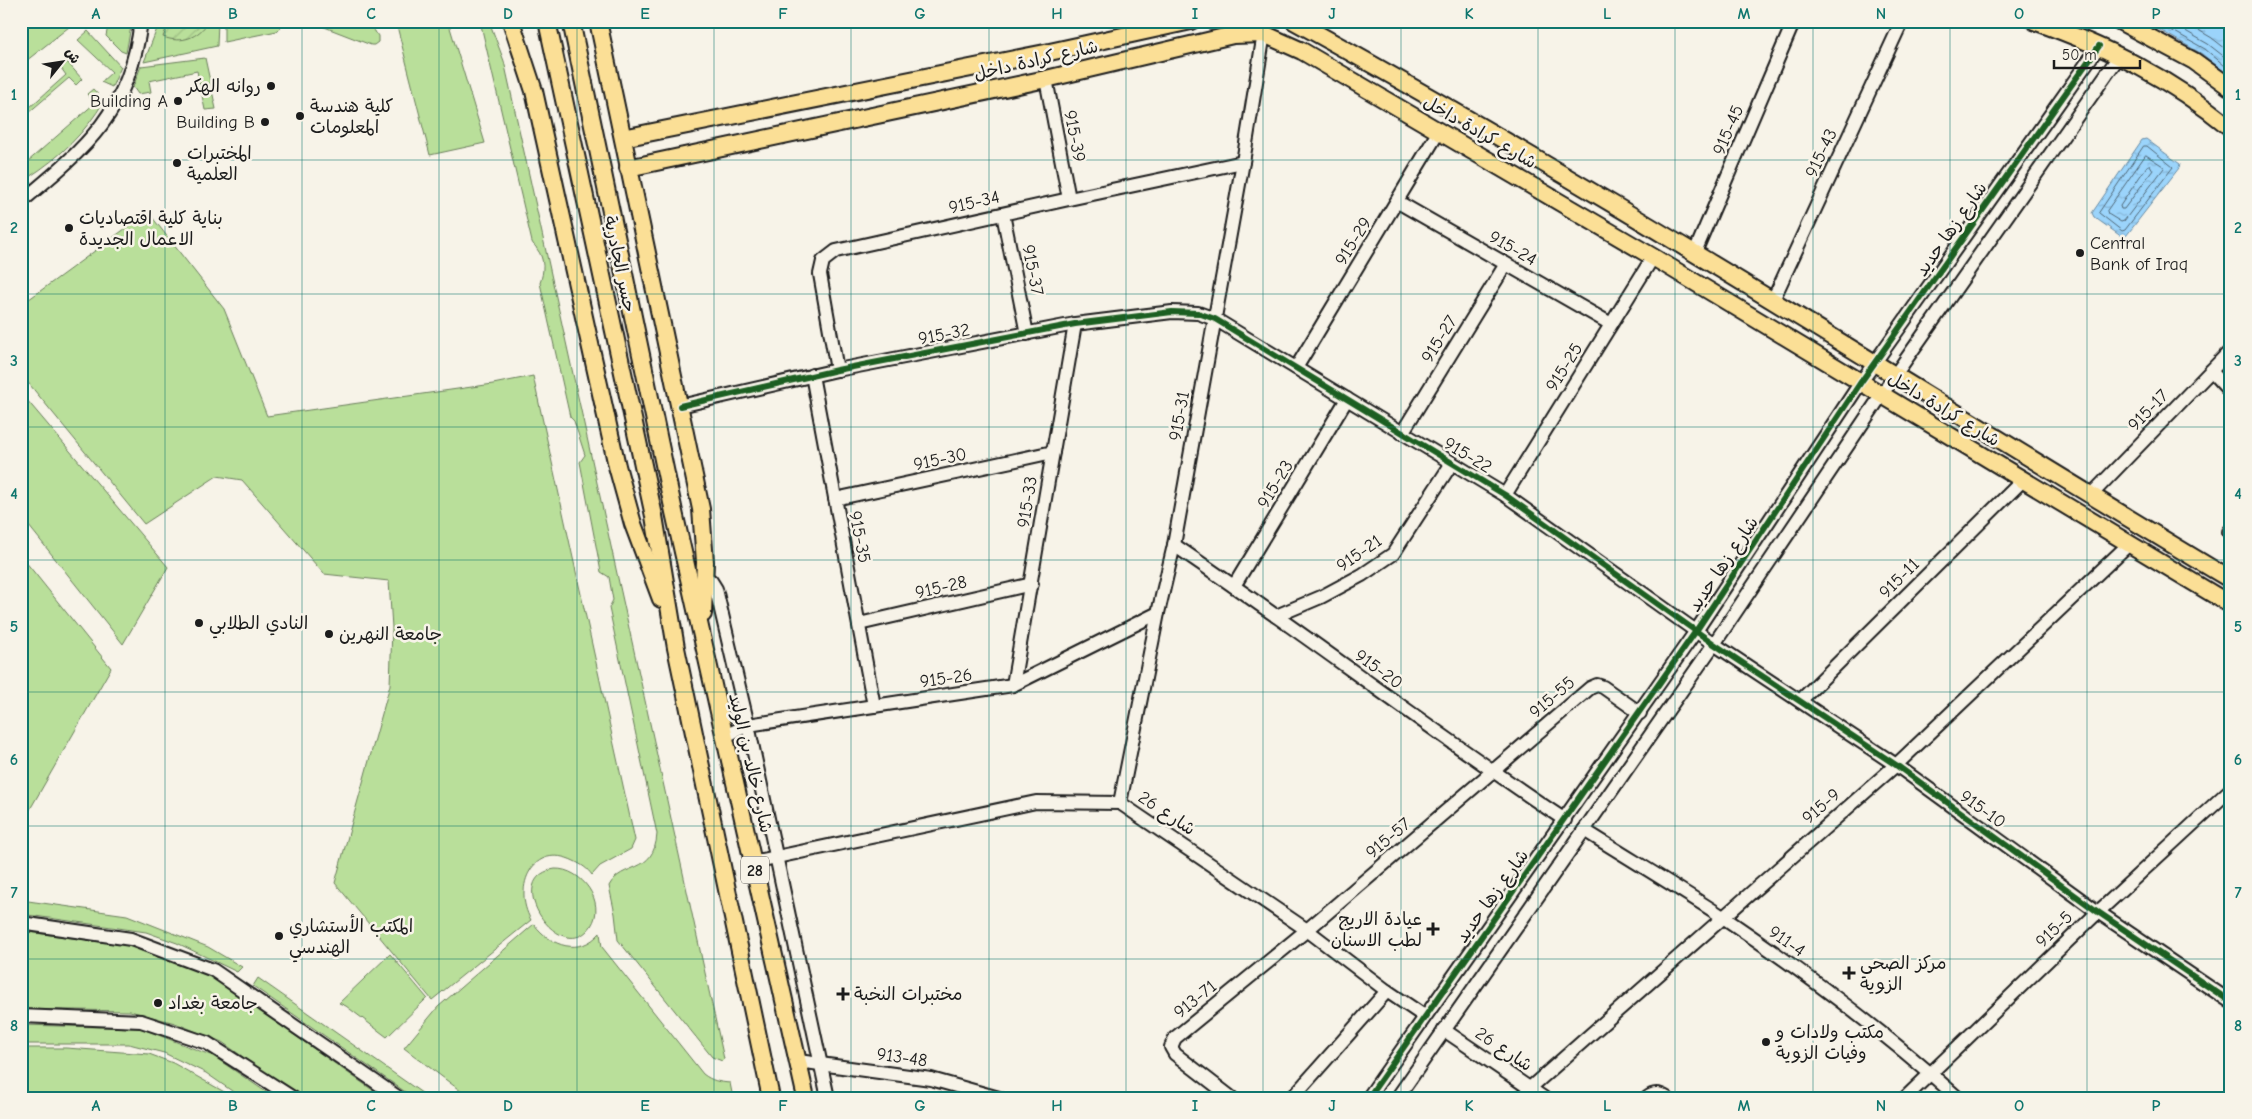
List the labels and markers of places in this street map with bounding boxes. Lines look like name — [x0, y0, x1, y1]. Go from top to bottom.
place label: روانه الهكر — [185, 76, 261, 97]
marker: روانه الهكر — [265, 80, 277, 92]
place label: Building A — [90, 91, 168, 112]
marker: Building A — [172, 95, 184, 107]
place label: كلية هندسة المعلومات — [310, 96, 394, 138]
marker: كلية هندسة المعلومات — [294, 110, 306, 122]
place label: Building B — [176, 112, 255, 133]
marker: Building B — [259, 116, 271, 128]
place label: المختبرات العلمية — [187, 143, 252, 185]
marker: المختبرات العلمية — [171, 157, 183, 169]
place label: بناية كلية اقتصاديات الاعمال الجديدة — [79, 208, 223, 250]
marker: بناية كلية اقتصاديات الاعمال الجديدة — [63, 222, 75, 234]
place label: Central Bank of Iraq — [2090, 233, 2188, 275]
marker: Central Bank of Iraq — [2074, 247, 2086, 259]
place label: النادي الطلابي — [209, 613, 308, 639]
marker: النادي الطلابي — [193, 617, 205, 629]
place label: جامعة النهرين — [339, 624, 442, 645]
marker: جامعة النهرين — [323, 628, 335, 640]
place label: عيادة الاريج لطب الاسنان — [1331, 909, 1422, 951]
place label: المكتب الأستشاري الهندسي — [289, 914, 413, 963]
marker: عيادة الاريج لطب الاسنان — [1426, 922, 1440, 936]
marker: المكتب الأستشاري الهندسي — [273, 930, 285, 942]
place label: مركز الصحي الزوية — [1860, 953, 1946, 995]
marker: مركز الصحي الزوية — [1842, 966, 1856, 980]
place label: مختبرات النخبة — [854, 984, 963, 1005]
marker: مختبرات النخبة — [836, 987, 850, 1001]
place label: جامعة بغداد — [168, 993, 258, 1014]
marker: جامعة بغداد — [152, 997, 164, 1009]
place label: مكتب ولادات و وفيات الزوية — [1774, 1022, 1884, 1064]
marker: مكتب ولادات و وفيات الزوية — [1760, 1036, 1772, 1048]

